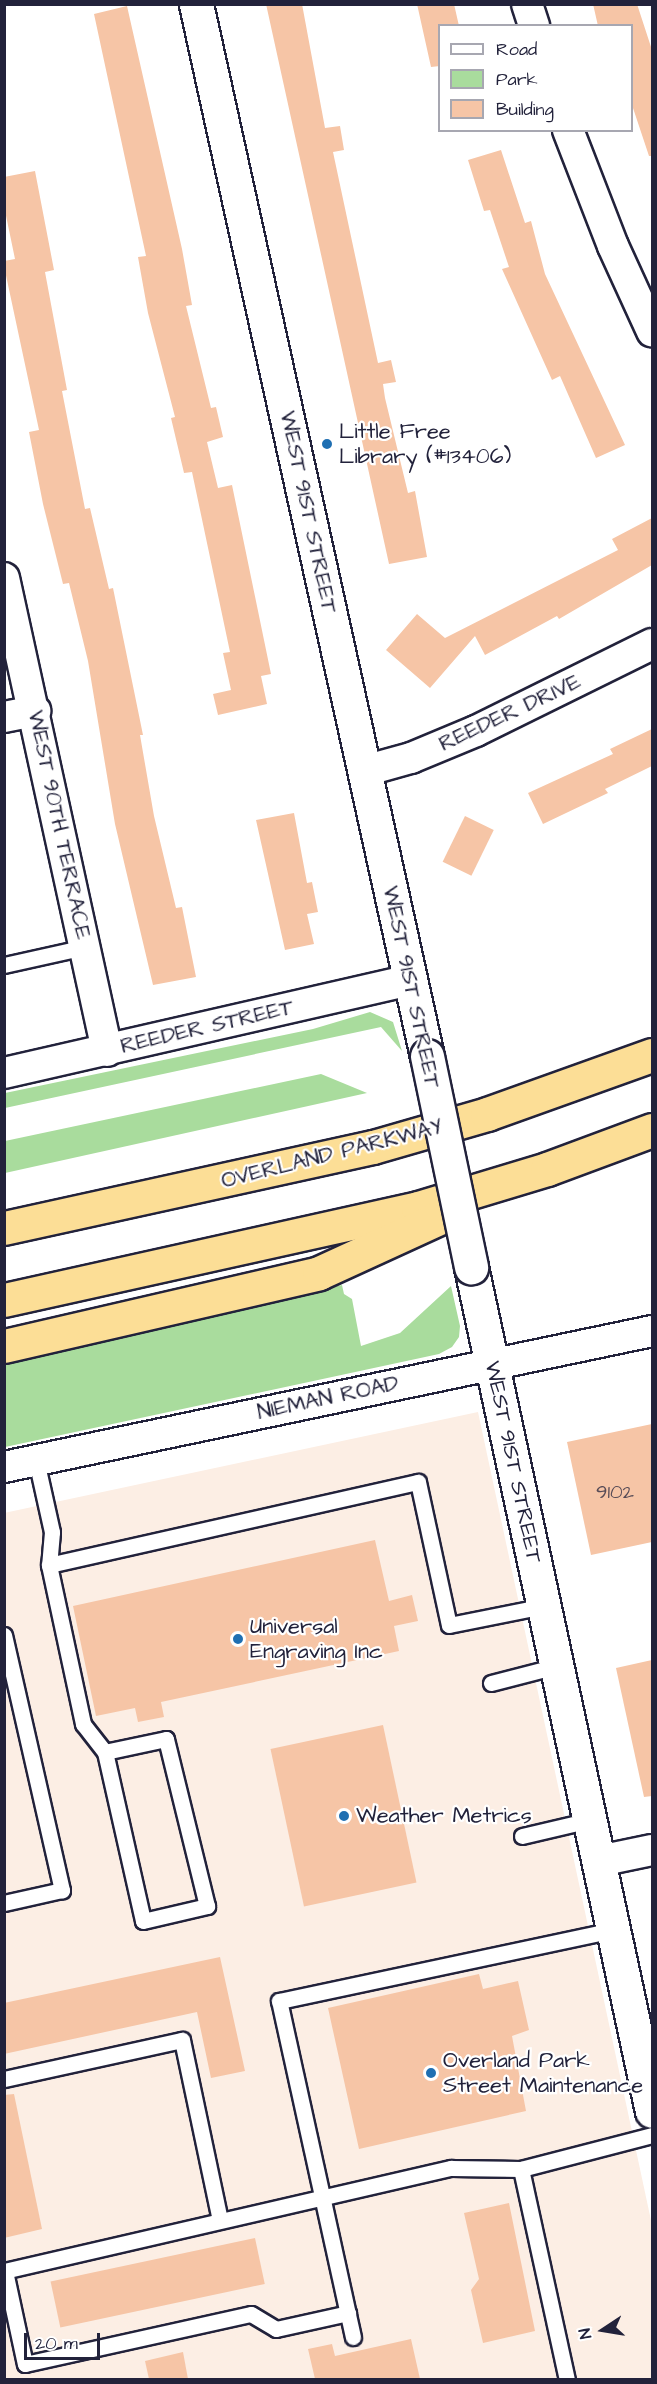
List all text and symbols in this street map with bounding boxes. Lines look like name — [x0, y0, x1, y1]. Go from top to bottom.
legend — [438, 24, 633, 132]
text: Road — [496, 37, 537, 62]
text: Park — [496, 67, 538, 92]
text: Building — [496, 97, 554, 122]
street label: WEST 91ST STREET — [274, 409, 342, 615]
place label: Little Free Library (#13406) — [339, 418, 511, 470]
marker: Little Free Library (#13406) — [320, 437, 334, 451]
street label: REEDER DRIVE — [435, 669, 585, 757]
street label: WEST 90TH TERRACE — [22, 708, 96, 942]
street label: WEST 91ST STREET — [377, 884, 445, 1090]
street label: REEDER STREET — [118, 994, 296, 1060]
street label: OVERLAND PARKWAY — [219, 1114, 445, 1194]
street label: WEST 91ST STREET — [479, 1359, 547, 1565]
street label: NIEMAN ROAD — [255, 1370, 401, 1426]
house number: 9102 — [596, 1480, 634, 1504]
place label: Universal Engraving Inc — [250, 1613, 383, 1664]
marker: Universal Engraving Inc — [231, 1632, 245, 1646]
place label: Weather Metrics — [356, 1803, 532, 1829]
marker: Weather Metrics — [337, 1809, 351, 1823]
place label: Overland Park Street Maintenance — [443, 2047, 643, 2098]
marker: Overland Park Street Maintenance — [424, 2066, 438, 2080]
north arrow — [573, 2300, 633, 2360]
scale bar — [27, 2321, 104, 2359]
text: N — [574, 2327, 597, 2341]
text: 20 m — [35, 2331, 78, 2356]

